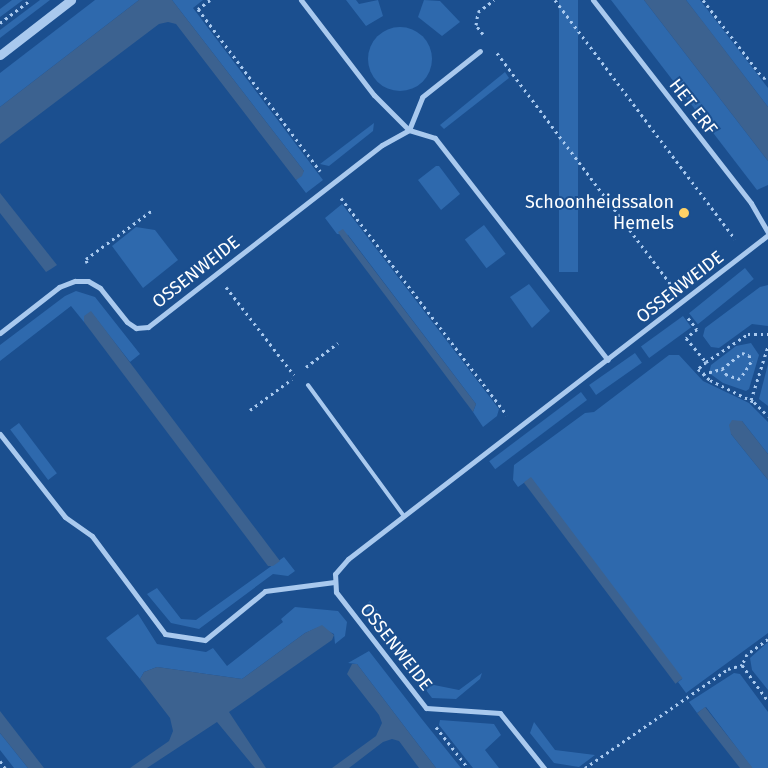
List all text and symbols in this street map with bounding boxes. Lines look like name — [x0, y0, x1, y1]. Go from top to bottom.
street label: HET ERF — [664, 75, 722, 139]
place label: Schoonheidssalon Hemels — [525, 192, 674, 234]
marker: Schoonheidssalon Hemels — [678, 207, 690, 219]
street label: OSSENWEIDE — [148, 231, 244, 313]
street label: OSSENWEIDE — [632, 246, 728, 328]
street label: OSSENWEIDE — [355, 599, 437, 695]

